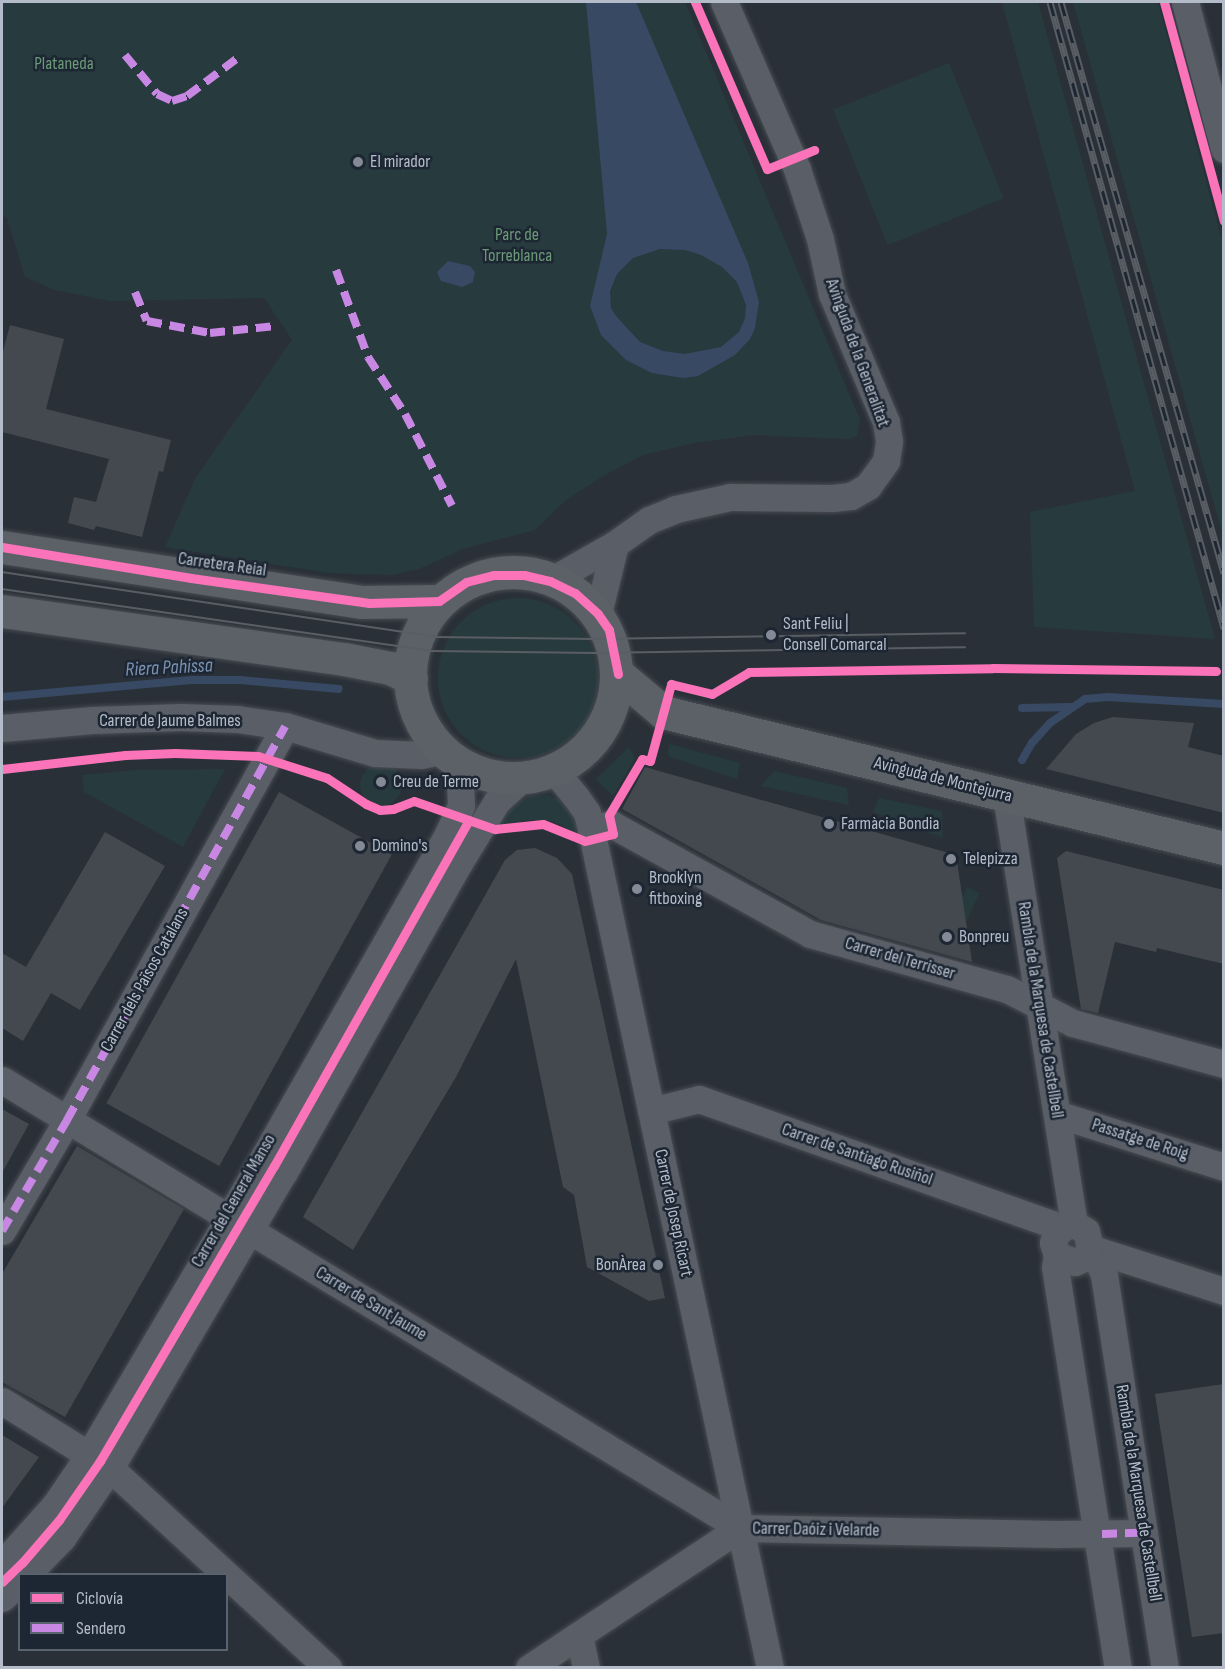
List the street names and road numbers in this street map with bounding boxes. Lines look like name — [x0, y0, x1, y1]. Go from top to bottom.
street label: Avinguda de la Generalitat — [820, 276, 894, 430]
street label: Carretera Reial — [177, 548, 267, 582]
street label: Carrer de Jaume Balmes — [99, 710, 241, 732]
street label: Avinguda de Montejurra — [872, 752, 1014, 808]
street label: Rambla de la Marquesa de Castellbell — [1012, 900, 1068, 1120]
street label: Carrer dels Països Catalans — [97, 904, 193, 1056]
street label: Carrer del Terrisser — [842, 933, 958, 985]
street label: Passatge de Roig — [1089, 1114, 1191, 1166]
street label: Carrer de Santiago Rusiñol — [779, 1119, 935, 1191]
street label: Carrer del General Manso — [187, 1131, 281, 1271]
street label: Carrer de Josep Ricart — [649, 1147, 697, 1279]
street label: Carrer de Sant Jaume — [311, 1262, 431, 1346]
street label: Rambla de la Marquesa de Castellbell — [1110, 1383, 1166, 1603]
street label: Carrer Daóiz i Velarde — [752, 1518, 880, 1542]

